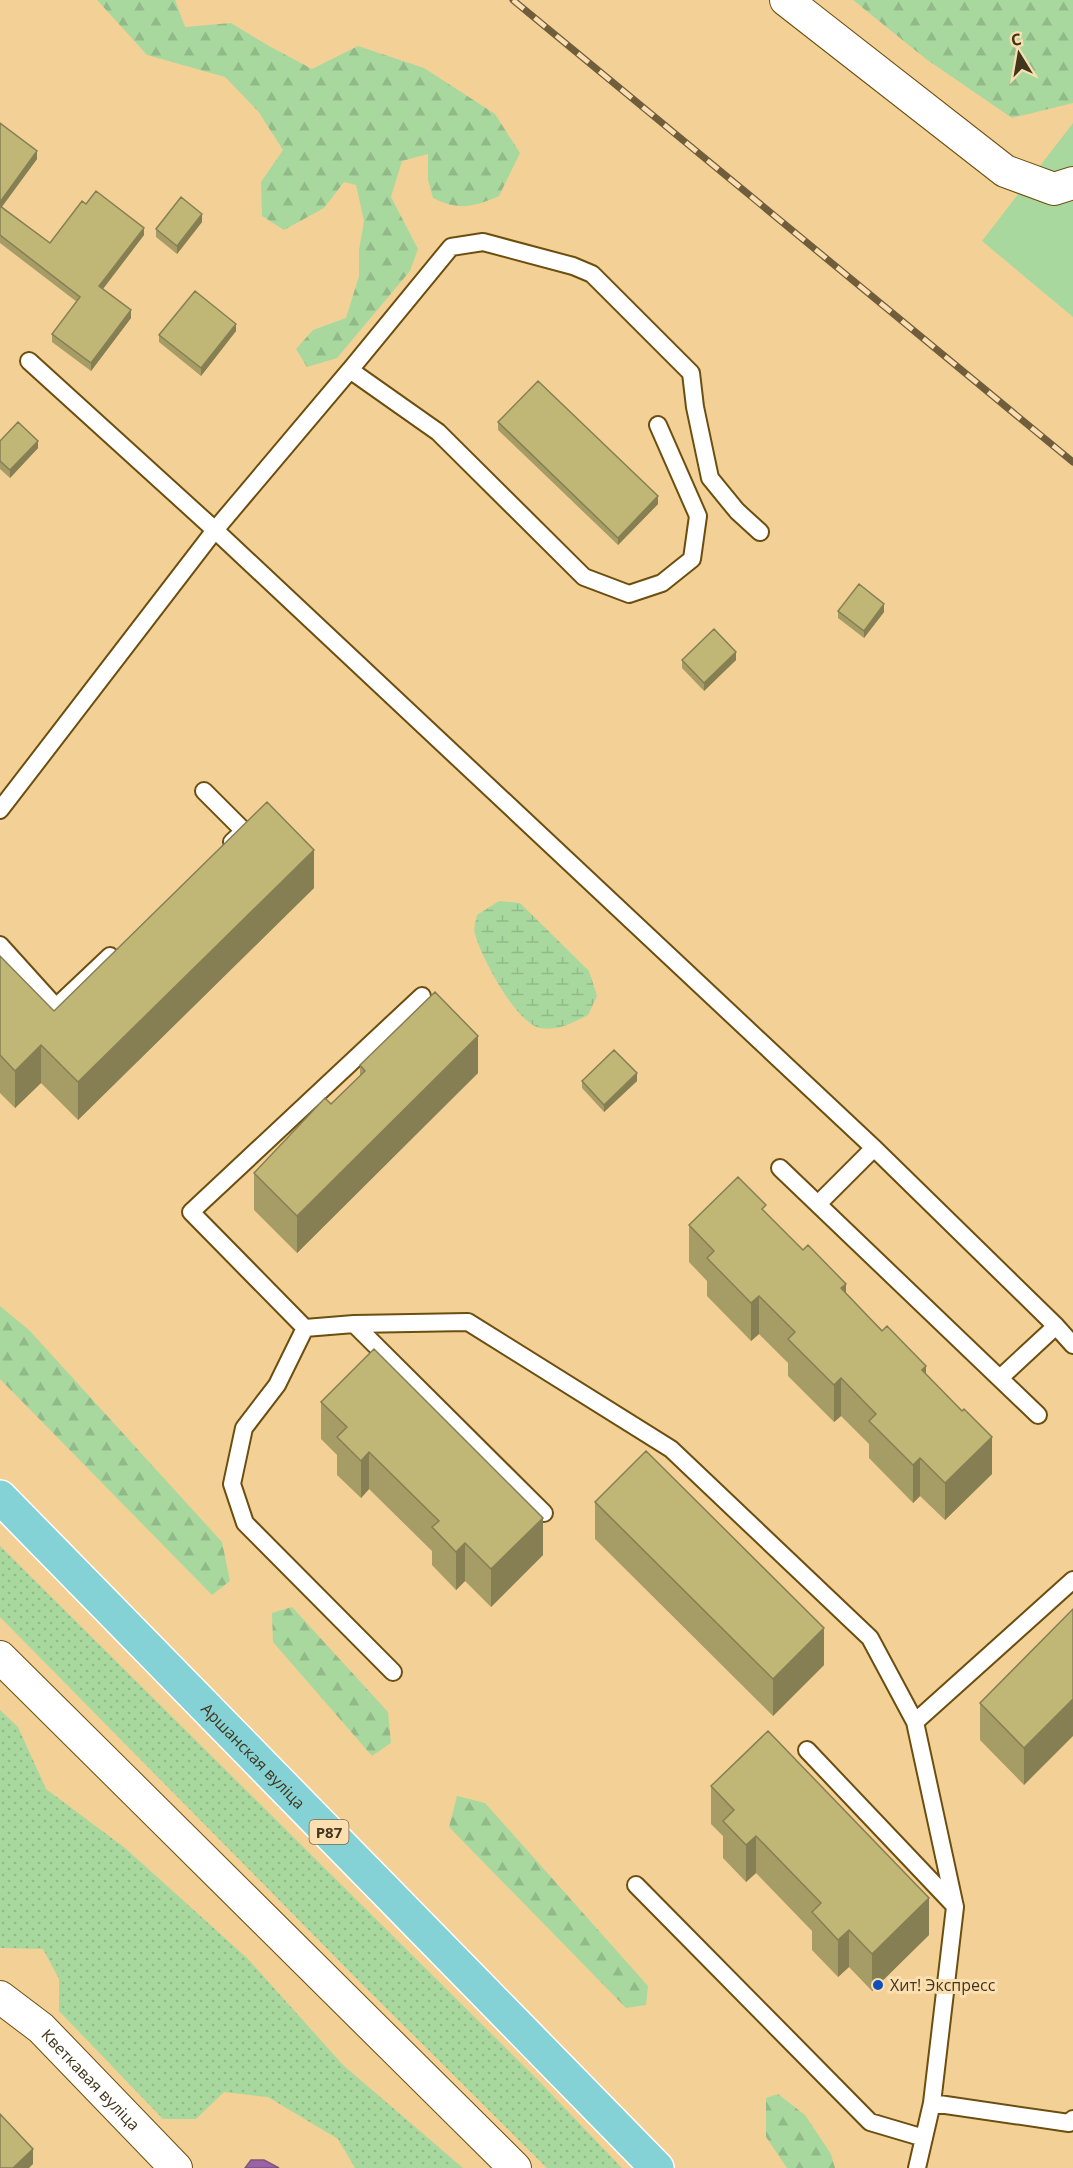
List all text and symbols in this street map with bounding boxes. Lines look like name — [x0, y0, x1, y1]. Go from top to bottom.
north arrow — [989, 24, 1049, 84]
text: С — [1009, 28, 1023, 51]
street label: Аршанская вуліца — [196, 1698, 310, 1813]
road number: Р87 — [310, 1820, 348, 1844]
place label: Хит! Экспресс — [890, 1974, 996, 1996]
marker: Хит! Экспресс — [871, 1978, 885, 1992]
street label: Кветкавая вуліца — [37, 2024, 145, 2135]

